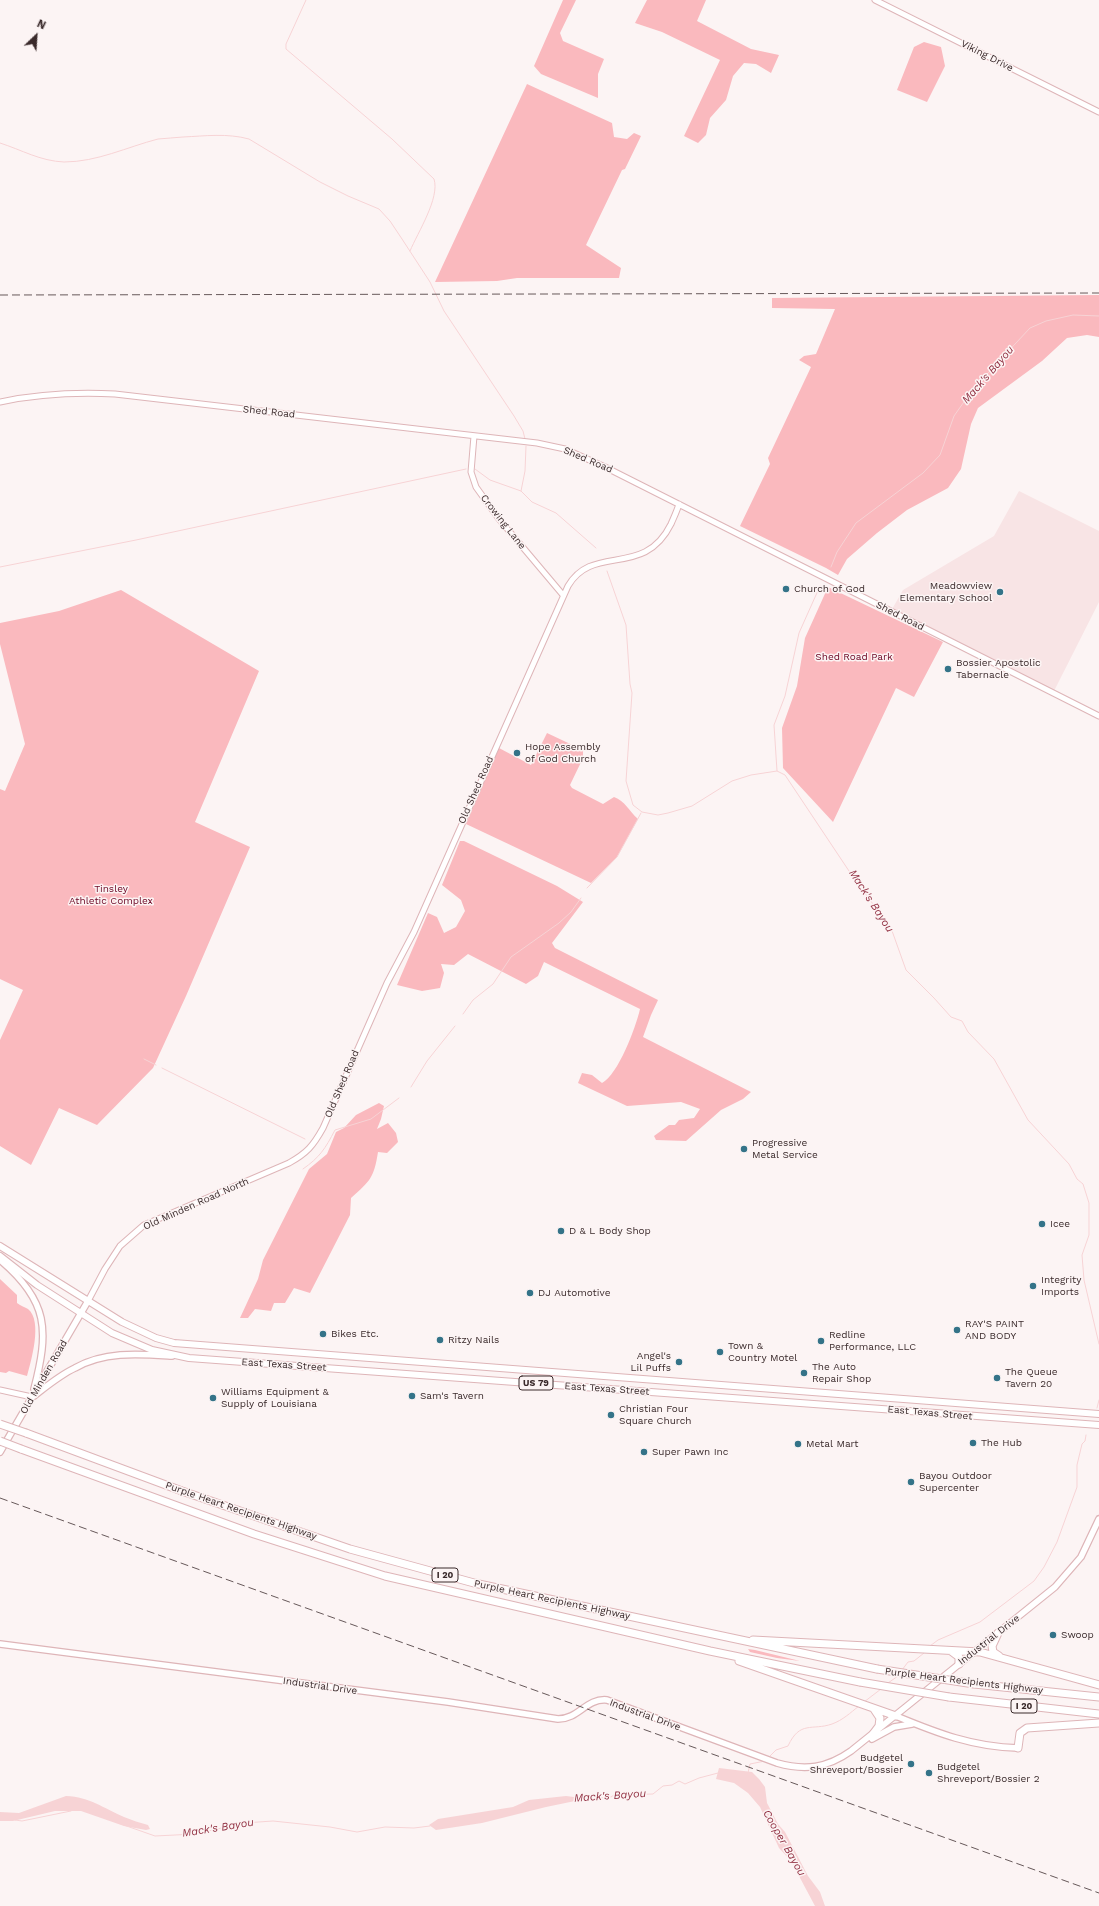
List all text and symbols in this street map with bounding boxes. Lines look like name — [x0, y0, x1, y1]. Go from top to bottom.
north arrow — [16, 16, 56, 56]
text: N — [35, 17, 48, 32]
street label: Viking Drive — [959, 38, 1015, 74]
water label: Mack's Bayou — [959, 343, 1017, 407]
street label: Shed Road — [242, 403, 296, 421]
street label: Shed Road — [562, 444, 614, 476]
street label: Crowing Lane — [478, 492, 528, 552]
place label: Meadowview Elementary School — [900, 580, 992, 604]
place label: Church of God — [794, 583, 865, 595]
marker: Church of God — [781, 584, 791, 594]
marker: Meadowview Elementary School — [995, 587, 1005, 597]
street label: Shed Road — [874, 599, 926, 633]
park label: Shed Road Park — [815, 651, 893, 663]
place label: Bossier Apostolic Tabernacle — [956, 657, 1041, 680]
marker: Bossier Apostolic Tabernacle — [943, 664, 953, 674]
place label: Hope Assembly of God Church — [525, 741, 600, 764]
marker: Hope Assembly of God Church — [512, 748, 522, 758]
street label: Old Shed Road — [456, 754, 496, 826]
water label: Mack's Bayou — [846, 867, 896, 935]
park label: Tinsley Athletic Complex — [69, 883, 153, 906]
street label: Old Shed Road — [322, 1048, 362, 1120]
place label: Progressive Metal Service — [752, 1137, 818, 1160]
marker: Progressive Metal Service — [739, 1144, 749, 1154]
street label: Old Minden Road North — [141, 1175, 251, 1233]
place label: Icee — [1050, 1218, 1070, 1230]
marker: Icee — [1037, 1219, 1047, 1229]
place label: D & L Body Shop — [569, 1225, 651, 1237]
marker: D & L Body Shop — [556, 1226, 566, 1236]
place label: Integrity Imports — [1041, 1274, 1081, 1298]
marker: Integrity Imports — [1028, 1281, 1038, 1291]
place label: DJ Automotive — [538, 1287, 610, 1299]
marker: DJ Automotive — [525, 1288, 535, 1298]
place label: RAY'S PAINT AND BODY — [965, 1318, 1024, 1342]
marker: RAY'S PAINT AND BODY — [952, 1325, 962, 1335]
place label: Bikes Etc. — [331, 1328, 379, 1340]
marker: Bikes Etc. — [318, 1329, 328, 1339]
place label: Redline Performance, LLC — [829, 1329, 916, 1352]
place label: Ritzy Nails — [448, 1334, 499, 1346]
marker: Ritzy Nails — [435, 1335, 445, 1345]
marker: Redline Performance, LLC — [816, 1336, 826, 1346]
street label: Old Minden Road — [18, 1338, 70, 1416]
place label: Town & Country Motel — [728, 1340, 797, 1364]
marker: Town & Country Motel — [715, 1347, 725, 1357]
place label: Angel's Lil Puffs — [630, 1350, 671, 1374]
street label: East Texas Street — [241, 1356, 327, 1374]
marker: Angel's Lil Puffs — [674, 1357, 684, 1367]
place label: The Auto Repair Shop — [812, 1361, 871, 1384]
place label: The Queue Tavern 20 — [1005, 1366, 1058, 1390]
marker: The Auto Repair Shop — [799, 1368, 809, 1378]
marker: The Queue Tavern 20 — [992, 1373, 1002, 1383]
road number: US 79 — [519, 1376, 553, 1390]
street label: East Texas Street — [564, 1380, 650, 1398]
place label: Williams Equipment & Supply of Louisiana — [221, 1386, 329, 1410]
place label: Sam's Tavern — [420, 1390, 484, 1402]
marker: Sam's Tavern — [407, 1391, 417, 1401]
marker: Williams Equipment & Supply of Louisiana — [208, 1393, 218, 1403]
place label: Christian Four Square Church — [619, 1403, 692, 1426]
street label: East Texas Street — [887, 1403, 973, 1423]
marker: Christian Four Square Church — [606, 1410, 616, 1420]
place label: The Hub — [981, 1437, 1022, 1449]
place label: Metal Mart — [806, 1438, 859, 1450]
marker: The Hub — [968, 1438, 978, 1448]
marker: Metal Mart — [793, 1439, 803, 1449]
place label: Super Pawn Inc — [652, 1446, 728, 1458]
marker: Super Pawn Inc — [639, 1447, 649, 1457]
place label: Bayou Outdoor Supercenter — [919, 1470, 992, 1494]
marker: Bayou Outdoor Supercenter — [906, 1477, 916, 1487]
street label: Purple Heart Recipients Highway — [164, 1479, 318, 1543]
road number: I 20 — [432, 1568, 458, 1582]
street label: Purple Heart Recipients Highway — [473, 1578, 631, 1622]
street label: Industrial Drive — [956, 1612, 1022, 1668]
place label: Swoop — [1061, 1629, 1094, 1641]
marker: Swoop — [1048, 1630, 1058, 1640]
street label: Purple Heart Recipients Highway — [884, 1665, 1044, 1697]
street label: Industrial Drive — [282, 1675, 358, 1697]
street label: Industrial Drive — [608, 1697, 682, 1733]
road number: I 20 — [1011, 1699, 1037, 1713]
place label: Budgetel Shreveport/Bossier — [810, 1752, 903, 1776]
marker: Budgetel Shreveport/Bossier — [906, 1759, 916, 1769]
place label: Budgetel Shreveport/Bossier 2 — [937, 1761, 1040, 1784]
marker: Budgetel Shreveport/Bossier 2 — [924, 1768, 934, 1778]
water label: Mack's Bayou — [574, 1787, 646, 1805]
water label: Cooper Bayou — [760, 1808, 808, 1878]
water label: Mack's Bayou — [181, 1816, 255, 1840]

